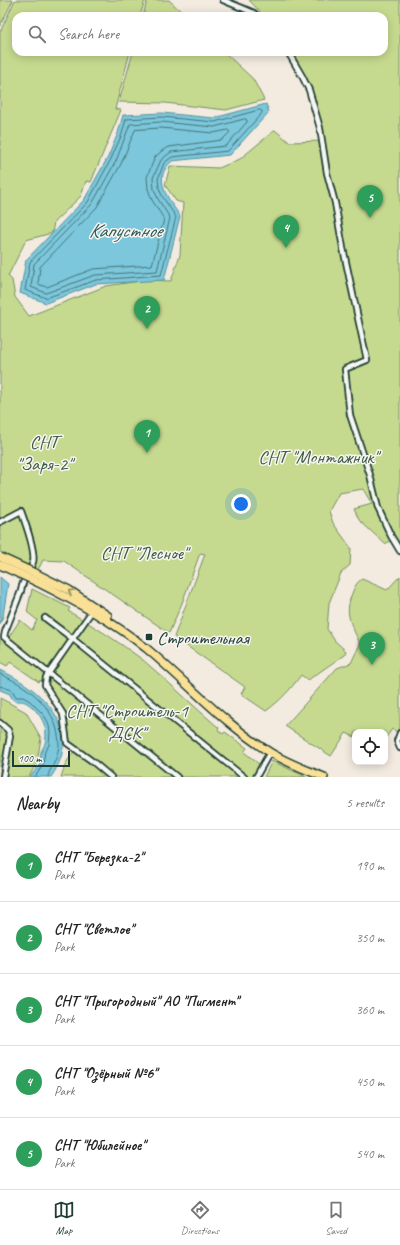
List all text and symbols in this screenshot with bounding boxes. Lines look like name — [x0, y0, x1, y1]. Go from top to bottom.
search box — [12, 12, 388, 56]
icon: search — [26, 23, 48, 45]
text: Search here — [58, 25, 119, 44]
pin: 5 — [357, 185, 383, 218]
pin: 4 — [273, 215, 299, 248]
water label: Капустное — [89, 218, 165, 243]
pin: 2 — [134, 296, 160, 329]
pin: 1 — [134, 420, 160, 453]
park label: СНТ "Заря-2" — [16, 430, 75, 476]
park label: СНТ "Монтажник" — [258, 445, 381, 469]
your location — [231, 494, 251, 514]
park label: СНТ "Лесное" — [101, 541, 191, 565]
one-way arrow — [68, 589, 75, 596]
place label: Строительная — [157, 626, 251, 650]
marker: Строительная — [144, 632, 154, 642]
pin: 3 — [359, 632, 385, 665]
park label: СНТ "Строитель-1 ДСК" — [66, 699, 189, 745]
map controls — [352, 729, 388, 765]
button: locate — [352, 729, 388, 765]
scale bar — [12, 749, 70, 768]
text: 100 m — [18, 751, 42, 765]
text: Nearby — [16, 793, 59, 814]
text: 5 results — [346, 795, 384, 811]
text: СНТ "Березка-2" — [54, 848, 143, 867]
text: 1 — [26, 858, 32, 874]
text: 190 m — [356, 858, 384, 874]
text: Park — [54, 867, 75, 883]
text: СНТ "Светлое" — [54, 920, 133, 939]
text: 2 — [26, 930, 32, 946]
text: 350 m — [356, 930, 384, 946]
text: Park — [54, 939, 75, 955]
text: СНТ "Пригородный" АО "Пигмент" — [54, 992, 238, 1011]
text: 3 — [26, 1002, 32, 1018]
text: 360 m — [356, 1002, 384, 1018]
text: Park — [54, 1011, 75, 1027]
text: СНТ "Озёрный №6" — [54, 1064, 157, 1083]
text: 4 — [26, 1074, 32, 1090]
text: 450 m — [356, 1074, 384, 1090]
text: Park — [54, 1083, 75, 1099]
text: СНТ "Юбилейное" — [54, 1136, 145, 1155]
text: 5 — [26, 1146, 32, 1162]
text: 540 m — [356, 1146, 384, 1162]
text: Park — [54, 1155, 75, 1171]
tab: Map — [53, 1199, 75, 1237]
tab: Directions — [181, 1199, 219, 1237]
tab: Saved — [325, 1199, 347, 1237]

